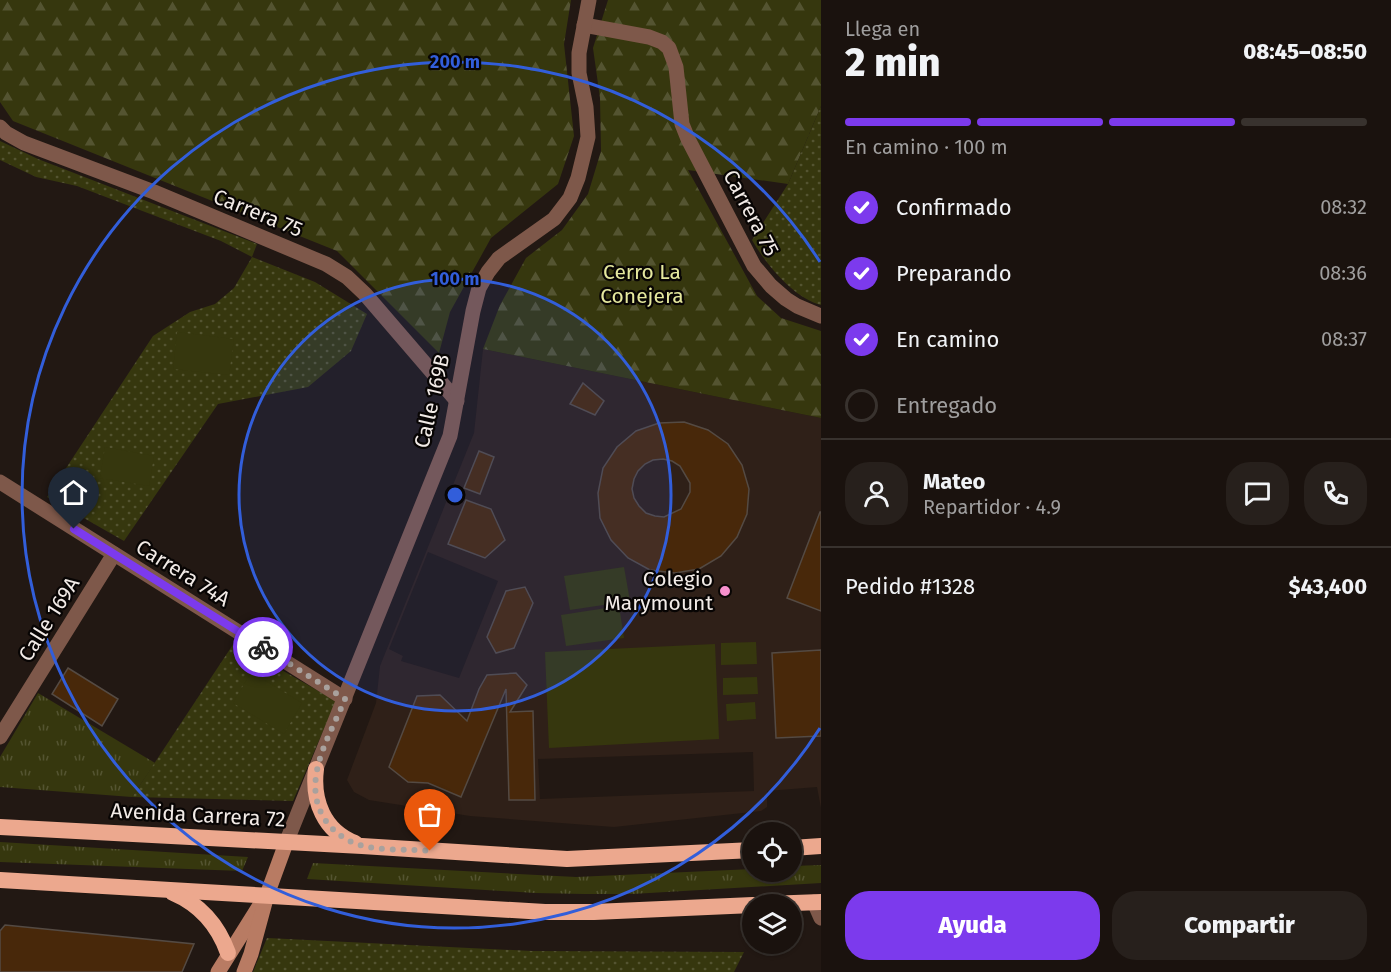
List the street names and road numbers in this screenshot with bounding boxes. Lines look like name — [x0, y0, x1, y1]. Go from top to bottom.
street label: Carrera 75 — [717, 165, 785, 261]
street label: Carrera 75 — [210, 183, 306, 243]
street label: Calle 169B — [409, 351, 455, 451]
street label: Carrera 74A — [131, 534, 235, 612]
street label: Calle 169A — [13, 572, 85, 666]
street label: Avenida Carrera 72 — [110, 797, 286, 833]

